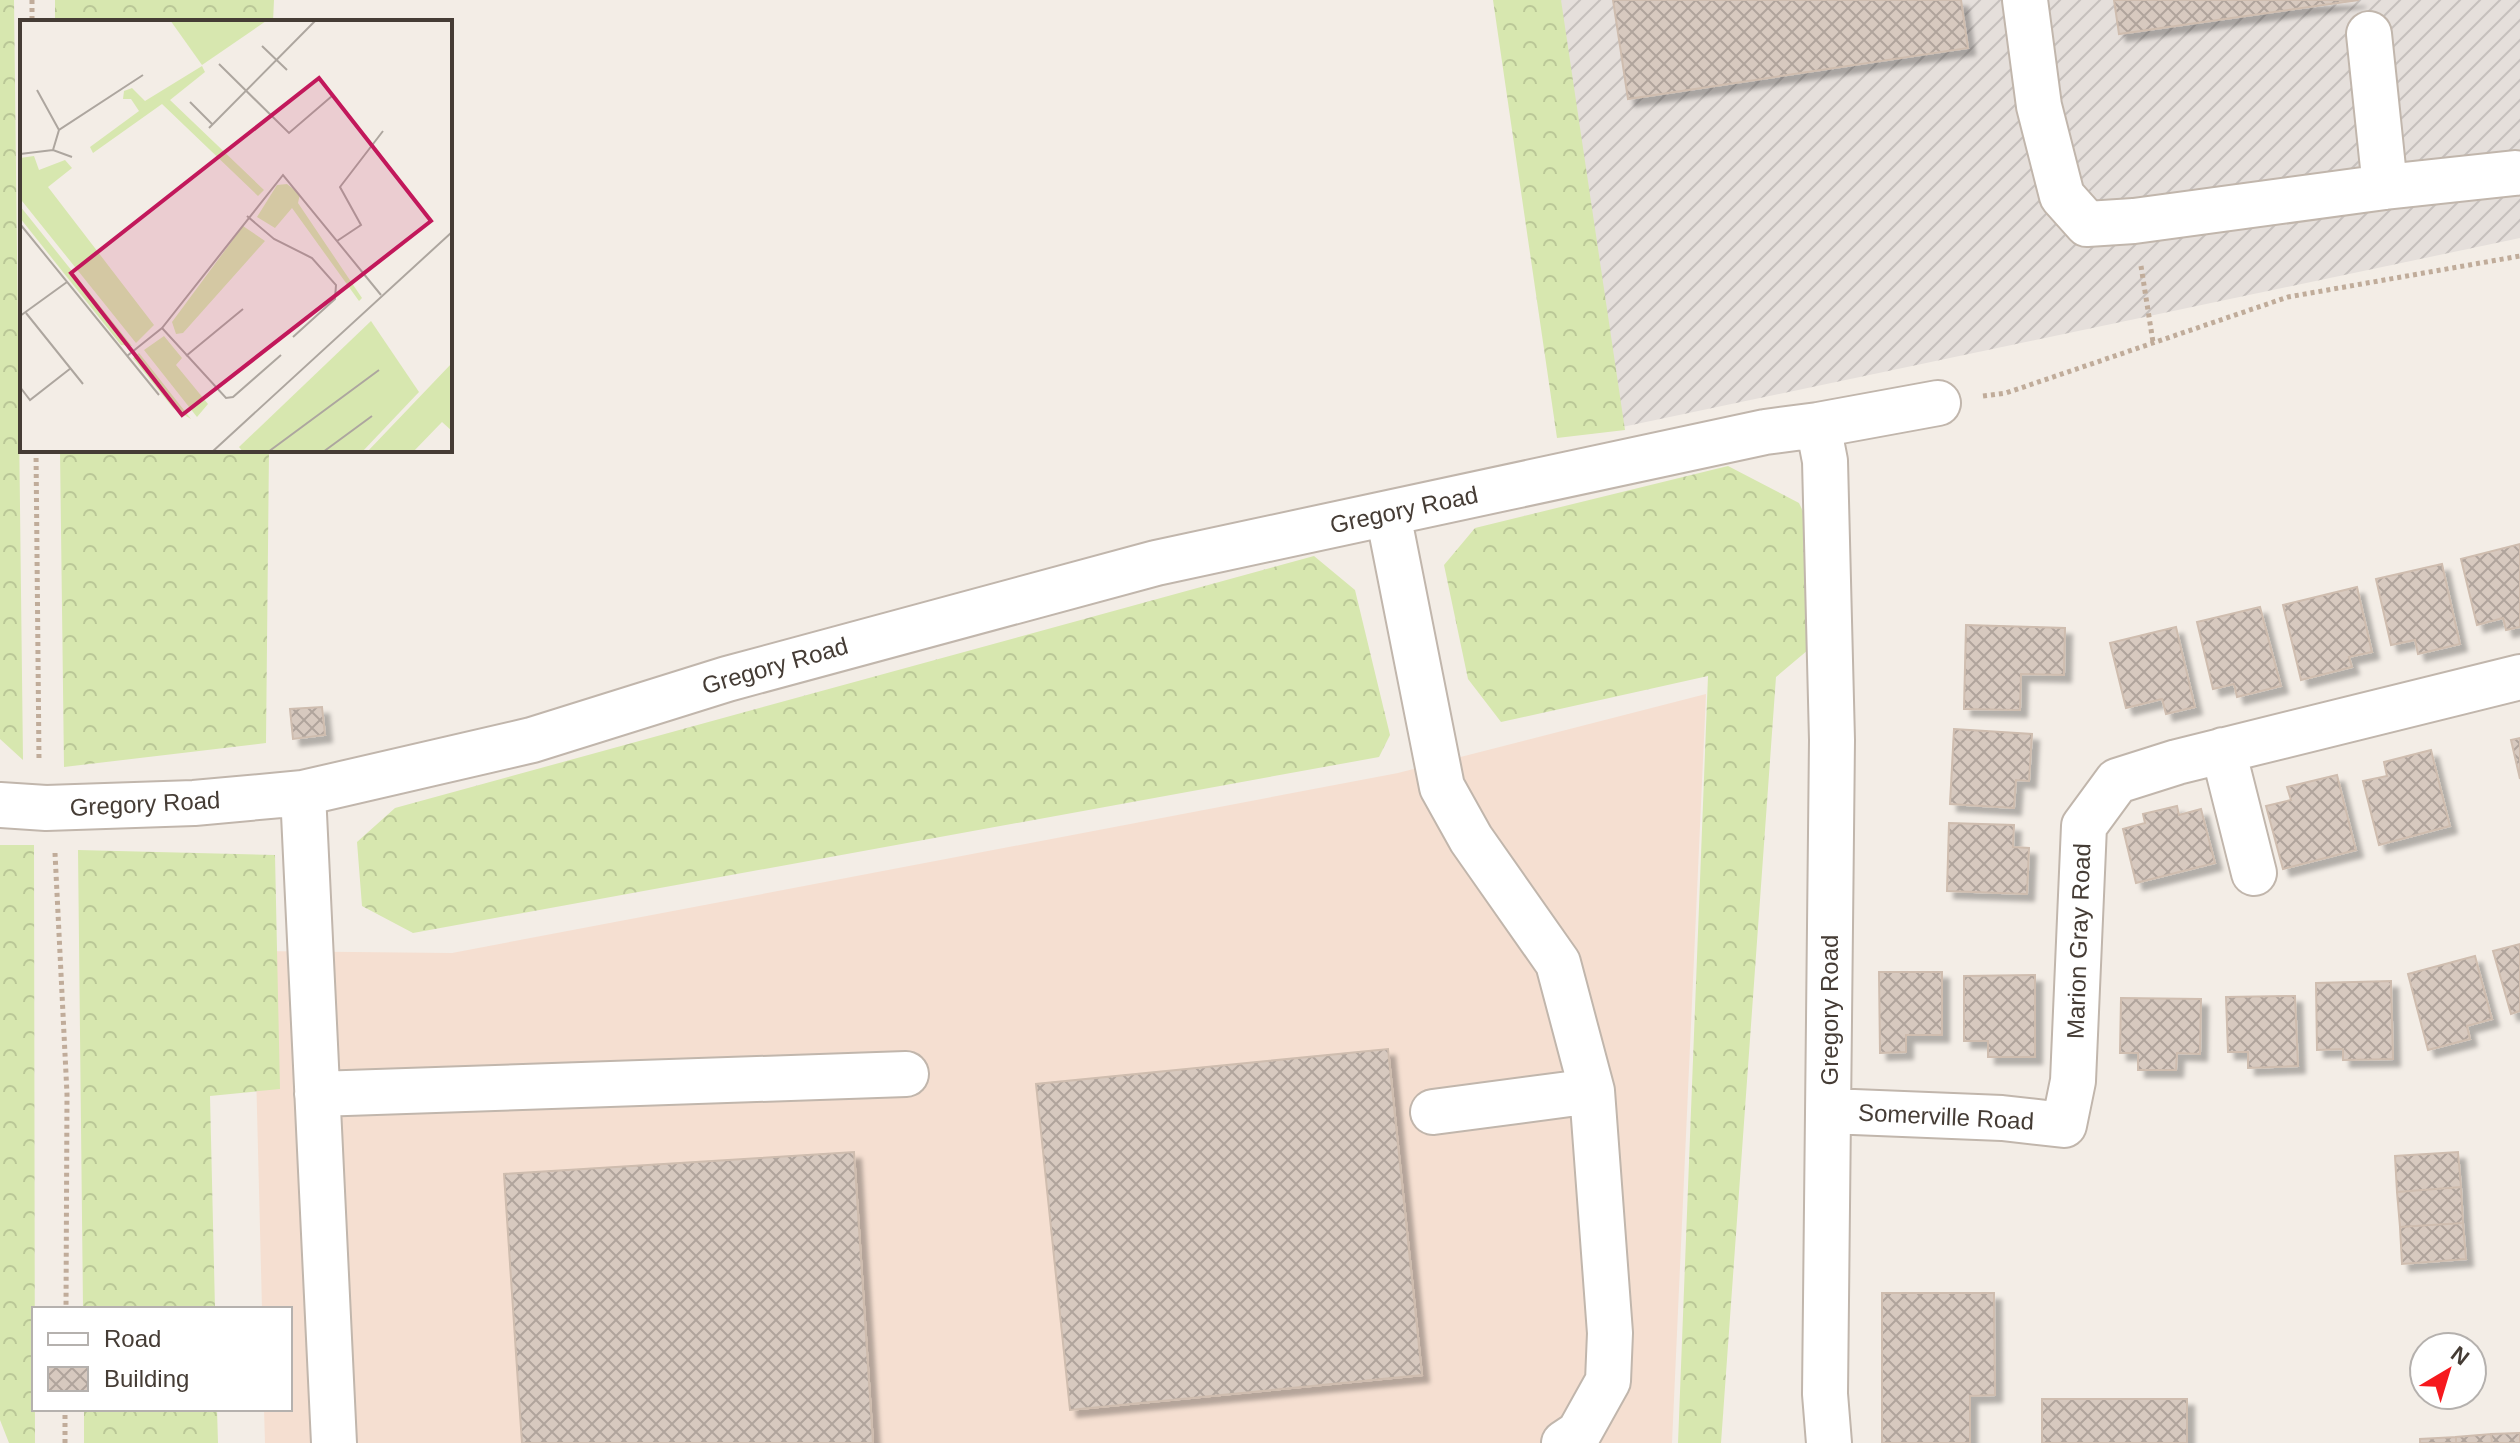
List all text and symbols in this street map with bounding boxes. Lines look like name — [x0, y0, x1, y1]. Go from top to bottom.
inset map — [20, 20, 452, 452]
street label: Gregory Road — [1327, 481, 1480, 538]
street label: Gregory Road — [699, 632, 851, 699]
street label: Gregory Road — [69, 786, 221, 821]
street label: Marion Gray Road — [2062, 843, 2095, 1039]
street label: Gregory Road — [1816, 935, 1843, 1085]
street label: Somerville Road — [1857, 1098, 2035, 1135]
legend — [32, 1307, 292, 1411]
text: Road — [104, 1325, 161, 1352]
north arrow — [2408, 1331, 2488, 1411]
text: N — [2446, 1341, 2474, 1370]
text: Building — [104, 1365, 189, 1392]

